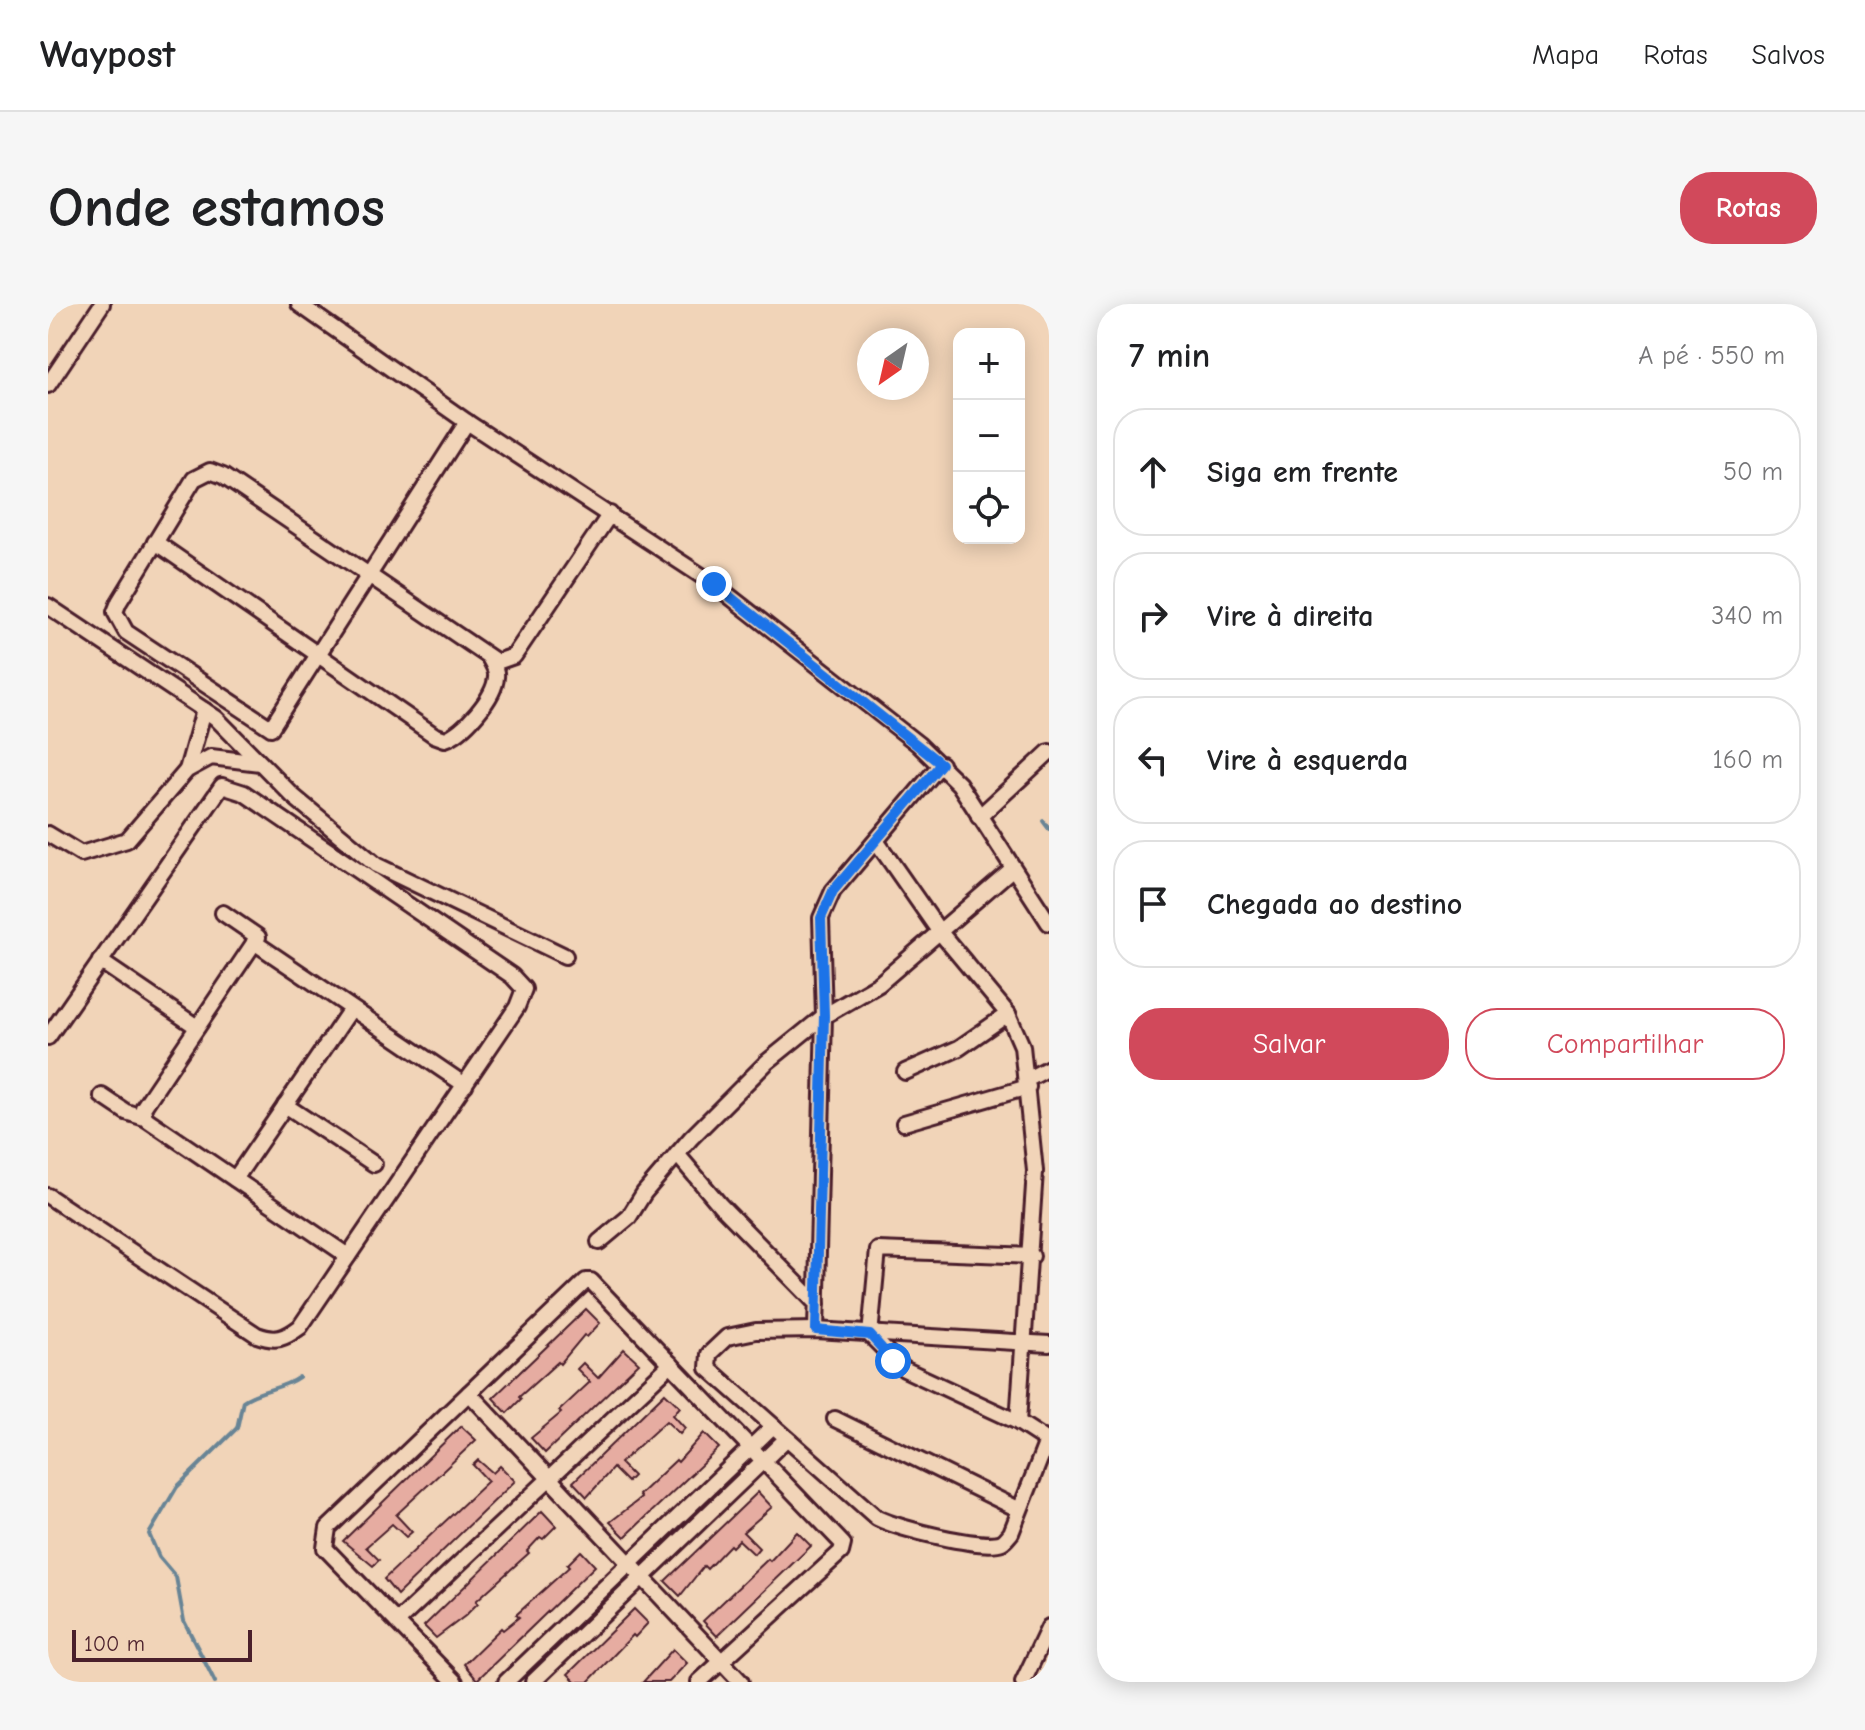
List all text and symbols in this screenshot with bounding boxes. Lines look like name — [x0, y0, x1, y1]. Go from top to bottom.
text: Waypost — [40, 33, 175, 77]
text: Mapa — [1532, 39, 1599, 71]
text: Rotas — [1643, 39, 1708, 71]
text: Salvos — [1752, 39, 1825, 71]
button: Rotas — [1680, 172, 1817, 244]
text: Onde estamos — [48, 176, 385, 240]
north arrow — [857, 328, 929, 400]
map controls — [953, 328, 1025, 544]
button: + — [953, 328, 1025, 400]
text: 7 min — [1129, 336, 1210, 376]
text: A pé · 550 m — [1638, 341, 1785, 371]
button: − — [953, 400, 1025, 472]
icon: ahead — [1131, 450, 1175, 494]
text: Siga em frente — [1207, 455, 1398, 490]
text: 50 m — [1723, 457, 1783, 487]
button: locate — [953, 472, 1025, 544]
route end — [696, 566, 732, 602]
icon: right — [1131, 594, 1175, 638]
text: Vire à direita — [1207, 599, 1373, 634]
text: 340 m — [1711, 601, 1783, 631]
icon: left — [1131, 738, 1175, 782]
text: Vire à esquerda — [1207, 743, 1408, 778]
text: 160 m — [1713, 745, 1783, 775]
icon: arrive — [1131, 882, 1175, 926]
text: Chegada ao destino — [1207, 887, 1462, 922]
button: Salvar — [1129, 1008, 1449, 1080]
button: Compartilhar — [1465, 1008, 1785, 1080]
route start — [875, 1343, 911, 1379]
scale bar — [72, 1626, 252, 1662]
text: 100 m — [84, 1631, 145, 1657]

